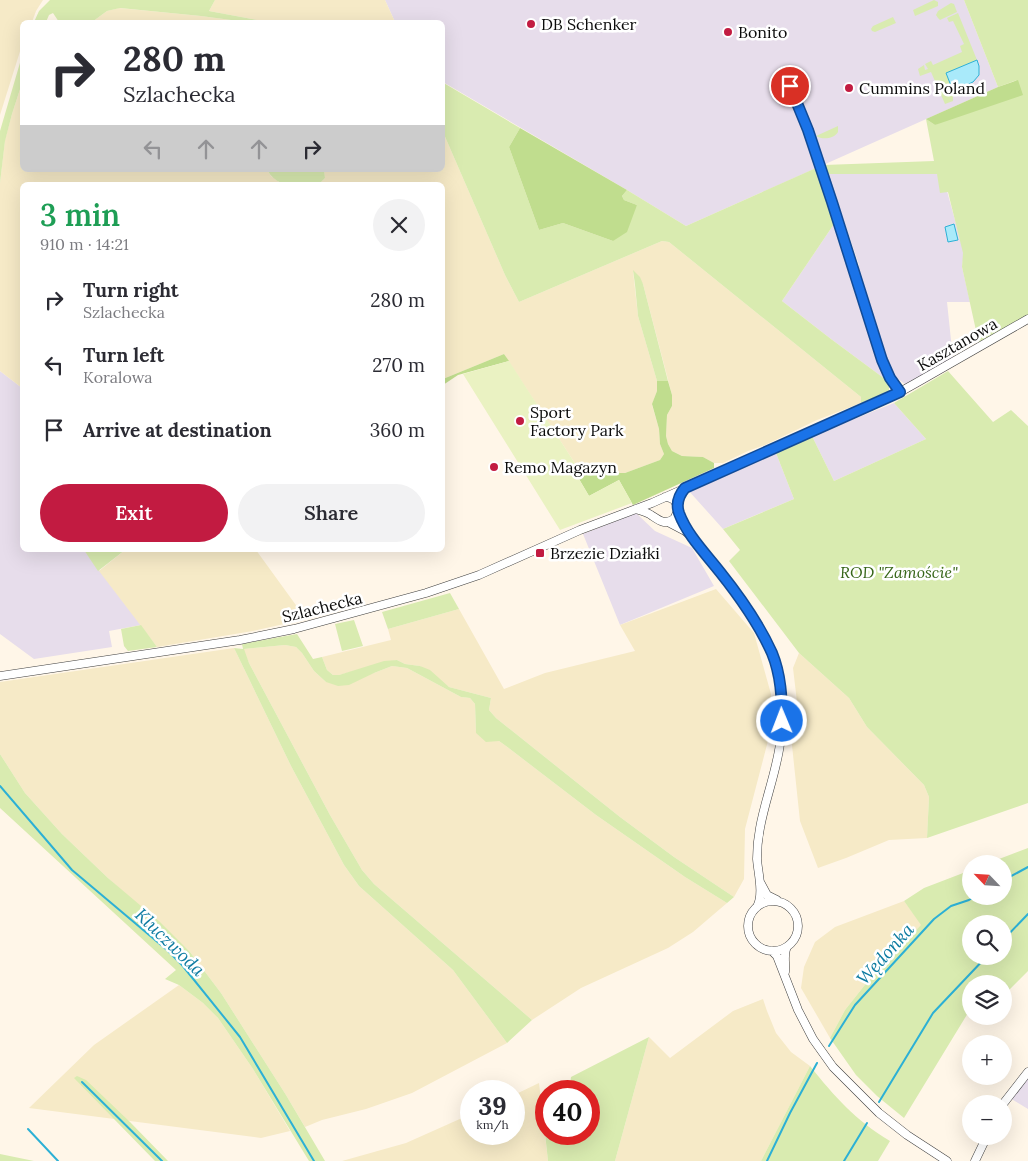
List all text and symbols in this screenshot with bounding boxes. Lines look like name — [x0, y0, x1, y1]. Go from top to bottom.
place label: DB Schenker — [541, 14, 637, 34]
marker: DB Schenker — [525, 18, 537, 30]
place label: Bonito — [738, 22, 787, 42]
marker: Bonito — [722, 26, 734, 38]
text: 280 m — [123, 36, 225, 81]
icon: right — [40, 40, 105, 105]
pin — [769, 65, 811, 107]
icon: arrive — [776, 72, 804, 100]
place label: Cummins Poland — [859, 78, 985, 98]
text: Szlachecka — [123, 80, 236, 108]
marker: Cummins Poland — [843, 82, 855, 94]
icon: left — [139, 135, 167, 163]
icon: ahead — [192, 135, 220, 163]
icon: ahead — [245, 135, 273, 163]
icon: right — [298, 135, 326, 163]
text: 3 min — [40, 196, 120, 234]
button: close — [373, 199, 425, 251]
text: 910 m · 14:21 — [40, 234, 129, 254]
text: Turn right — [83, 278, 179, 302]
icon: right — [40, 286, 68, 314]
text: 280 m — [370, 288, 425, 312]
text: Szlachecka — [83, 302, 165, 322]
street label: Kasztanowa — [913, 313, 1001, 375]
text: Turn left — [83, 343, 164, 367]
icon: left — [40, 351, 68, 379]
text: 270 m — [372, 353, 425, 377]
text: Koralowa — [83, 367, 153, 387]
place label: Sport Factory Park — [530, 402, 624, 440]
marker: Sport Factory Park — [514, 415, 526, 427]
icon: arrive — [40, 416, 68, 444]
text: Arrive at destination — [83, 418, 272, 442]
text: 360 m — [370, 418, 425, 442]
place label: Remo Magazyn — [504, 457, 617, 477]
marker: Remo Magazyn — [488, 461, 500, 473]
button: Exit — [40, 484, 228, 542]
button: Share — [238, 484, 425, 542]
place label: Brzezie Działki — [550, 543, 660, 563]
marker: Brzezie Działki — [534, 547, 546, 559]
park label: ROD "Zamoście" — [840, 562, 958, 582]
street label: Szlachecka — [280, 587, 364, 627]
position arrow — [755, 694, 807, 746]
north arrow — [962, 855, 1012, 905]
map controls — [962, 855, 1012, 1145]
water label: Kluczwoda — [130, 903, 210, 981]
button: search — [962, 915, 1012, 965]
water label: Wędonka — [851, 918, 919, 990]
button: layers — [962, 975, 1012, 1025]
button: + — [962, 1035, 1012, 1085]
speed limit sign: 40 — [535, 1080, 600, 1145]
text: 39 — [478, 1090, 507, 1122]
button: − — [962, 1095, 1012, 1145]
text: km/h — [476, 1117, 509, 1132]

